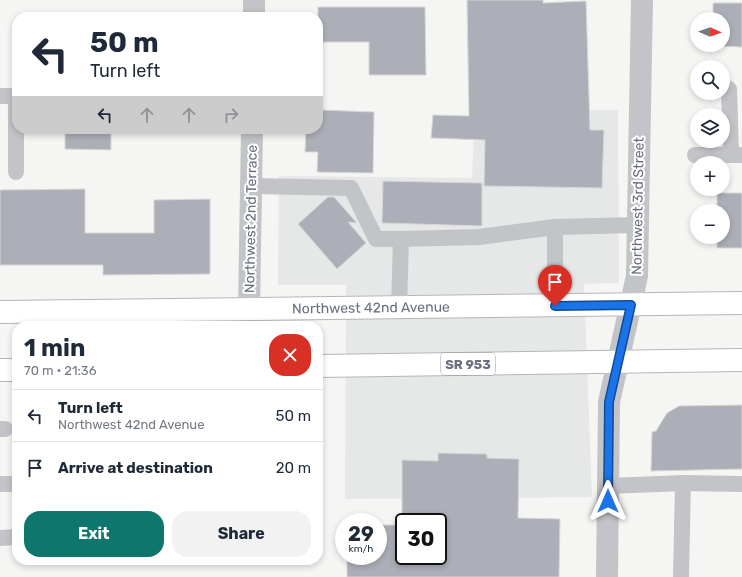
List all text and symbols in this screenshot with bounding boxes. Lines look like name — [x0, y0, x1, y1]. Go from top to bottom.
north arrow — [690, 12, 730, 52]
map controls — [690, 12, 730, 244]
text: 50 m — [90, 26, 159, 59]
icon: left — [24, 28, 76, 80]
text: Turn left — [90, 60, 160, 82]
button: search — [690, 60, 730, 100]
icon: left — [94, 104, 116, 126]
icon: ahead — [136, 104, 158, 126]
icon: ahead — [178, 104, 200, 126]
icon: right — [220, 104, 242, 126]
button: layers — [690, 108, 730, 148]
street label: Northwest 3rd Street — [628, 136, 648, 275]
street label: Northwest 2nd Terrace — [241, 144, 261, 293]
button: + — [690, 156, 730, 196]
button: − — [690, 204, 730, 244]
pin — [538, 265, 572, 306]
icon: arrive — [544, 271, 566, 293]
street label: Northwest 42nd Avenue — [292, 298, 450, 317]
text: 1 min — [24, 334, 85, 362]
button: close — [269, 334, 311, 376]
road number: SR 953 — [441, 353, 495, 375]
text: 70 m · 21:36 — [24, 363, 97, 378]
text: Turn left — [58, 399, 123, 417]
icon: left — [24, 405, 46, 427]
text: 50 m — [276, 407, 311, 425]
text: Northwest 42nd Avenue — [58, 417, 204, 432]
icon: arrive — [24, 457, 46, 479]
text: Arrive at destination — [58, 459, 213, 477]
text: 20 m — [276, 459, 311, 477]
position arrow — [587, 480, 629, 522]
button: Exit — [24, 511, 164, 557]
button: Share — [172, 511, 311, 557]
speed limit sign: 30 — [395, 513, 447, 565]
text: 29 — [348, 522, 374, 546]
text: km/h — [349, 543, 373, 555]

